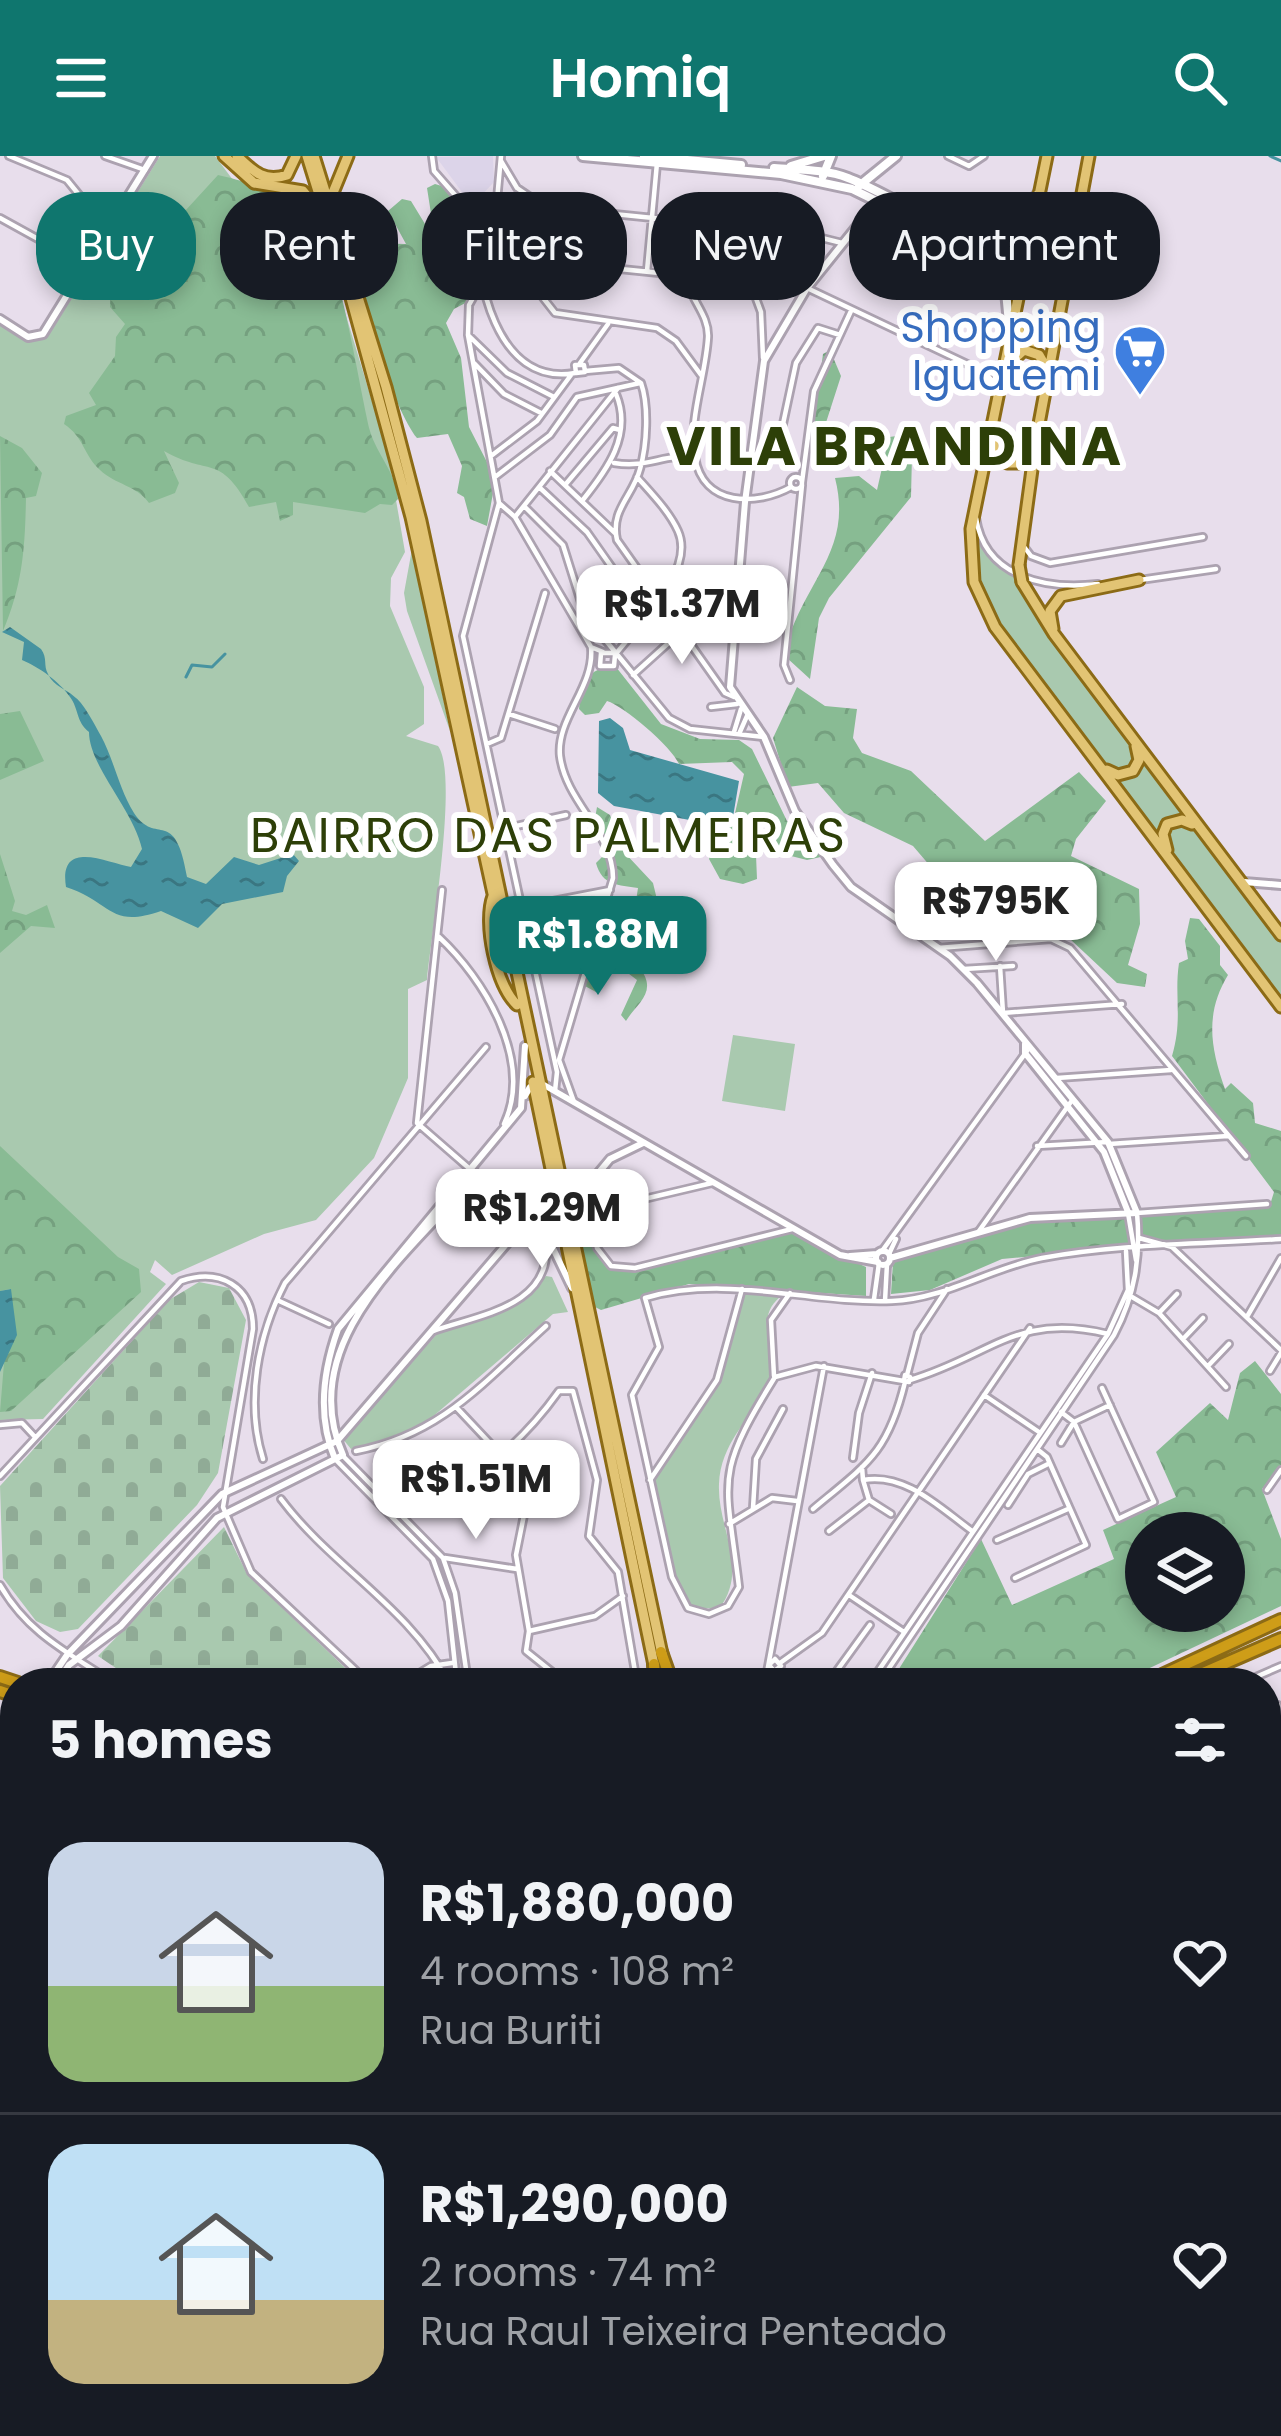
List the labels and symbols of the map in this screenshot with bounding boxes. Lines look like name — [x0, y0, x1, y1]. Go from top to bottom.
place label: Shopping Iguatemi — [900, 298, 1101, 405]
supermarket icon: Shopping Iguatemi — [1112, 323, 1168, 397]
district label: VILA BRANDINA — [666, 408, 1124, 484]
pin: R$1.37M — [571, 565, 793, 667]
district label: BAIRRO DAS PALMEIRAS — [250, 802, 848, 869]
pin: R$795K — [898, 862, 1094, 964]
pin: R$1.88M — [487, 896, 709, 998]
pin: R$1.29M — [431, 1169, 653, 1271]
pin: R$1.51M — [365, 1440, 587, 1542]

